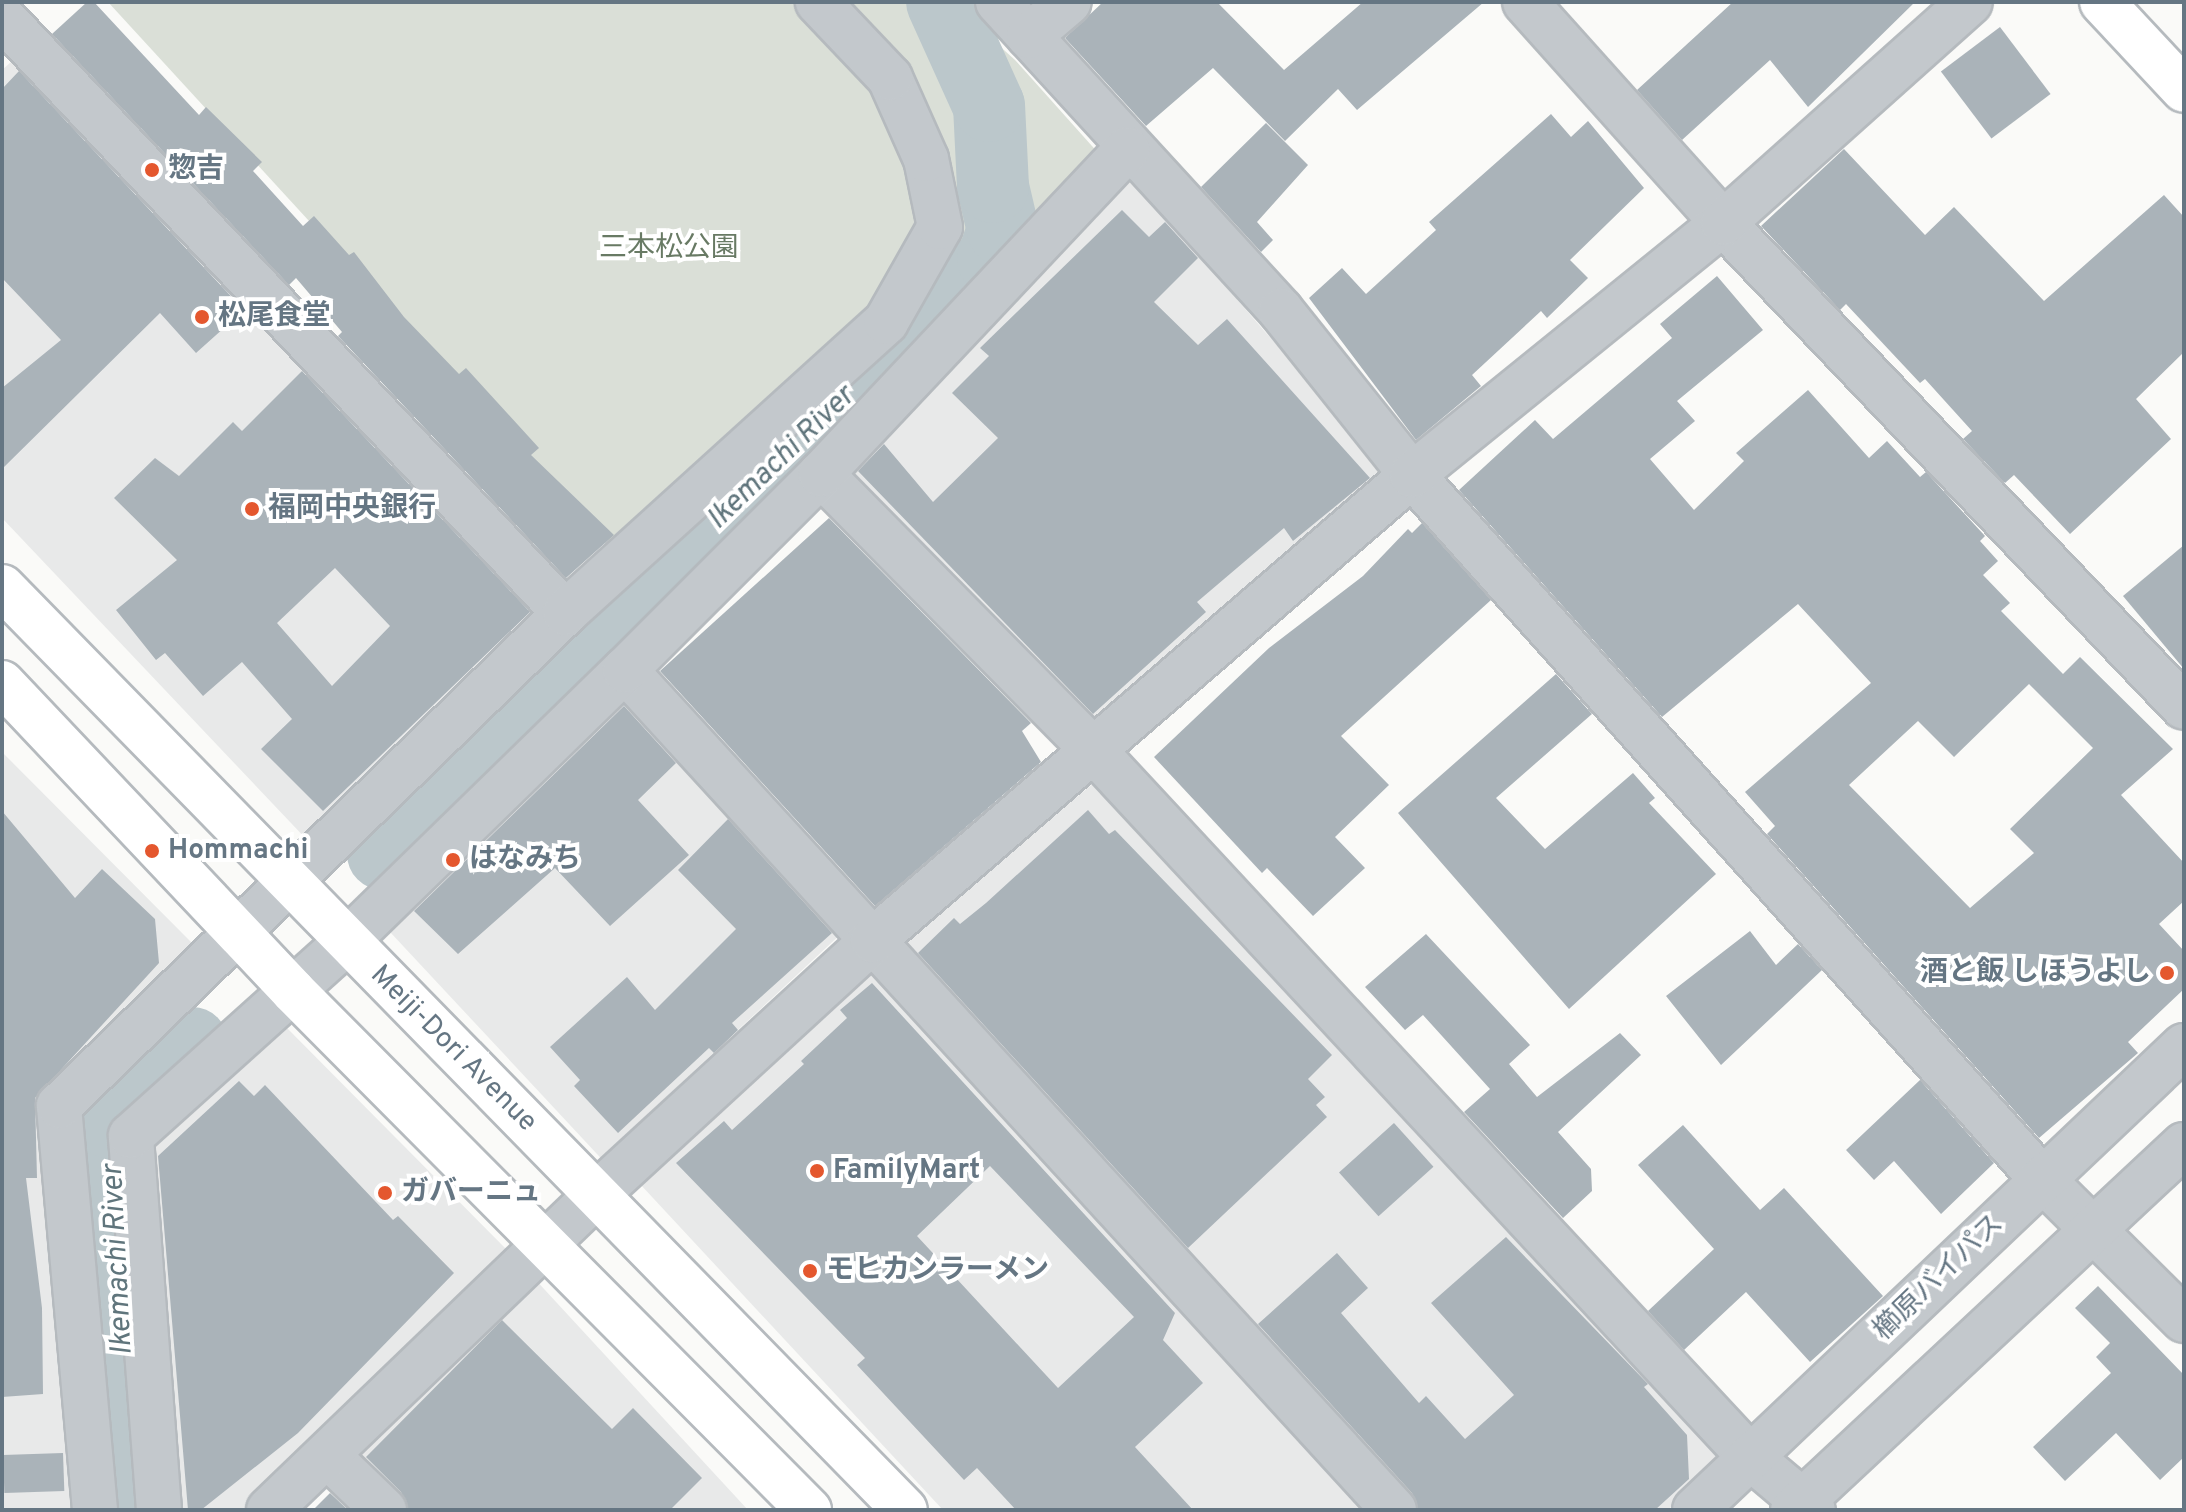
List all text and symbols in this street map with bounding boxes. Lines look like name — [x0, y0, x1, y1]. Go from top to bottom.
place label: 惣吉 — [168, 153, 224, 187]
marker: 惣吉 — [143, 161, 161, 179]
park label: 三本松公園 — [599, 232, 739, 266]
place label: 松尾食堂 — [218, 300, 330, 334]
marker: 松尾食堂 — [193, 308, 211, 326]
water label: Ikemachi River — [701, 380, 863, 538]
place label: 福岡中央銀行 — [268, 492, 436, 526]
marker: 福岡中央銀行 — [243, 500, 261, 518]
place label: Hommachi — [168, 834, 308, 868]
marker: Hommachi — [143, 842, 161, 860]
place label: はなみち — [469, 843, 581, 877]
marker: はなみち — [444, 851, 462, 869]
place label: 酒と飯 しほうよし — [1920, 956, 2151, 990]
street label: Meiji-Dori Avenue — [362, 958, 544, 1140]
marker: 酒と飯 しほうよし — [2158, 964, 2176, 982]
place label: FamilyMart — [833, 1154, 980, 1188]
marker: FamilyMart — [808, 1162, 826, 1180]
water label: Ikemachi River — [96, 1164, 142, 1356]
place label: ガバーニュ — [401, 1176, 541, 1210]
marker: ガバーニュ — [376, 1184, 394, 1202]
street label: 櫛原バイパス — [1867, 1208, 2011, 1348]
place label: モヒカンラーメン — [826, 1254, 1050, 1288]
marker: モヒカンラーメン — [801, 1262, 819, 1280]

